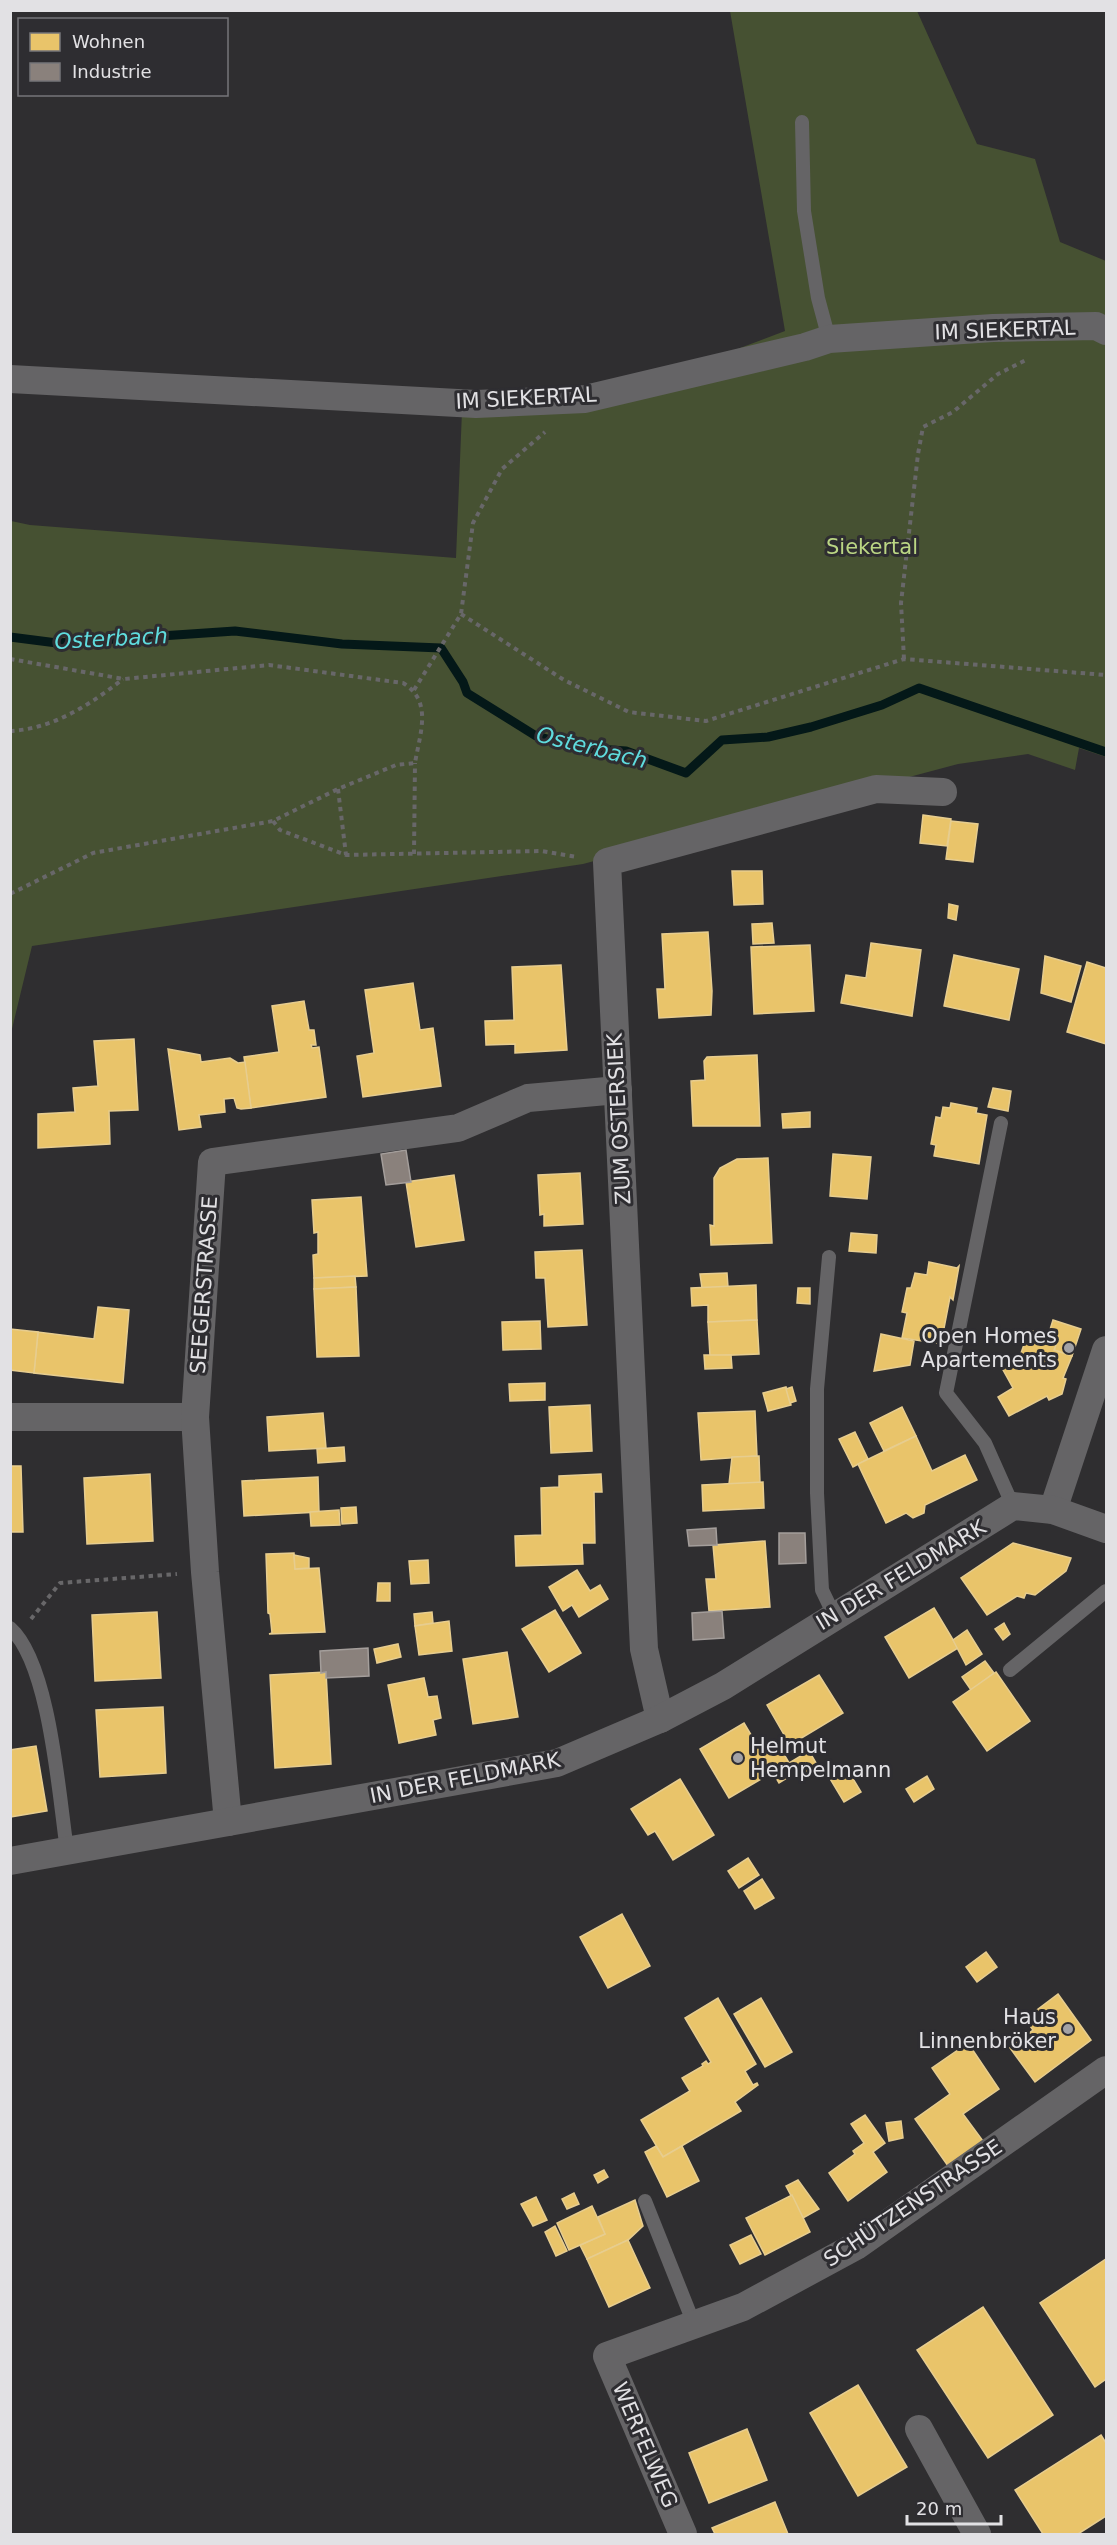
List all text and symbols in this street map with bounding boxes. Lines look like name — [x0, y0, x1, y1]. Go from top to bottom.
legend — [18, 18, 228, 96]
text: Wohnen — [72, 31, 145, 52]
text: Industrie — [72, 61, 151, 82]
street label: IM SIEKERTAL — [934, 316, 1076, 344]
street label: IM SIEKERTAL — [455, 382, 597, 414]
park label: Siekertal — [826, 535, 918, 559]
water label: Osterbach — [54, 623, 168, 654]
water label: Osterbach — [534, 722, 650, 773]
street label: ZUM OSTERSIEK — [602, 1031, 635, 1205]
street label: SEEGERSTRASSE — [186, 1195, 222, 1375]
place label: Open Homes Apartements — [921, 1324, 1057, 1372]
marker: Open Homes Apartements — [1062, 1341, 1076, 1355]
street label: IN DER FELDMARK — [812, 1514, 991, 1635]
place label: Helmut Hempelmann — [750, 1734, 891, 1782]
street label: IN DER FELDMARK — [368, 1748, 563, 1808]
marker: Helmut Hempelmann — [731, 1751, 745, 1765]
place label: Haus Linnenbröker — [918, 2005, 1056, 2053]
marker: Haus Linnenbröker — [1061, 2022, 1075, 2036]
street label: SCHÜTZENSTRASSE — [819, 2134, 1007, 2272]
street label: WERFELWEG — [608, 2379, 682, 2511]
scale bar — [907, 2488, 1002, 2526]
text: 20 m — [916, 2498, 962, 2519]

